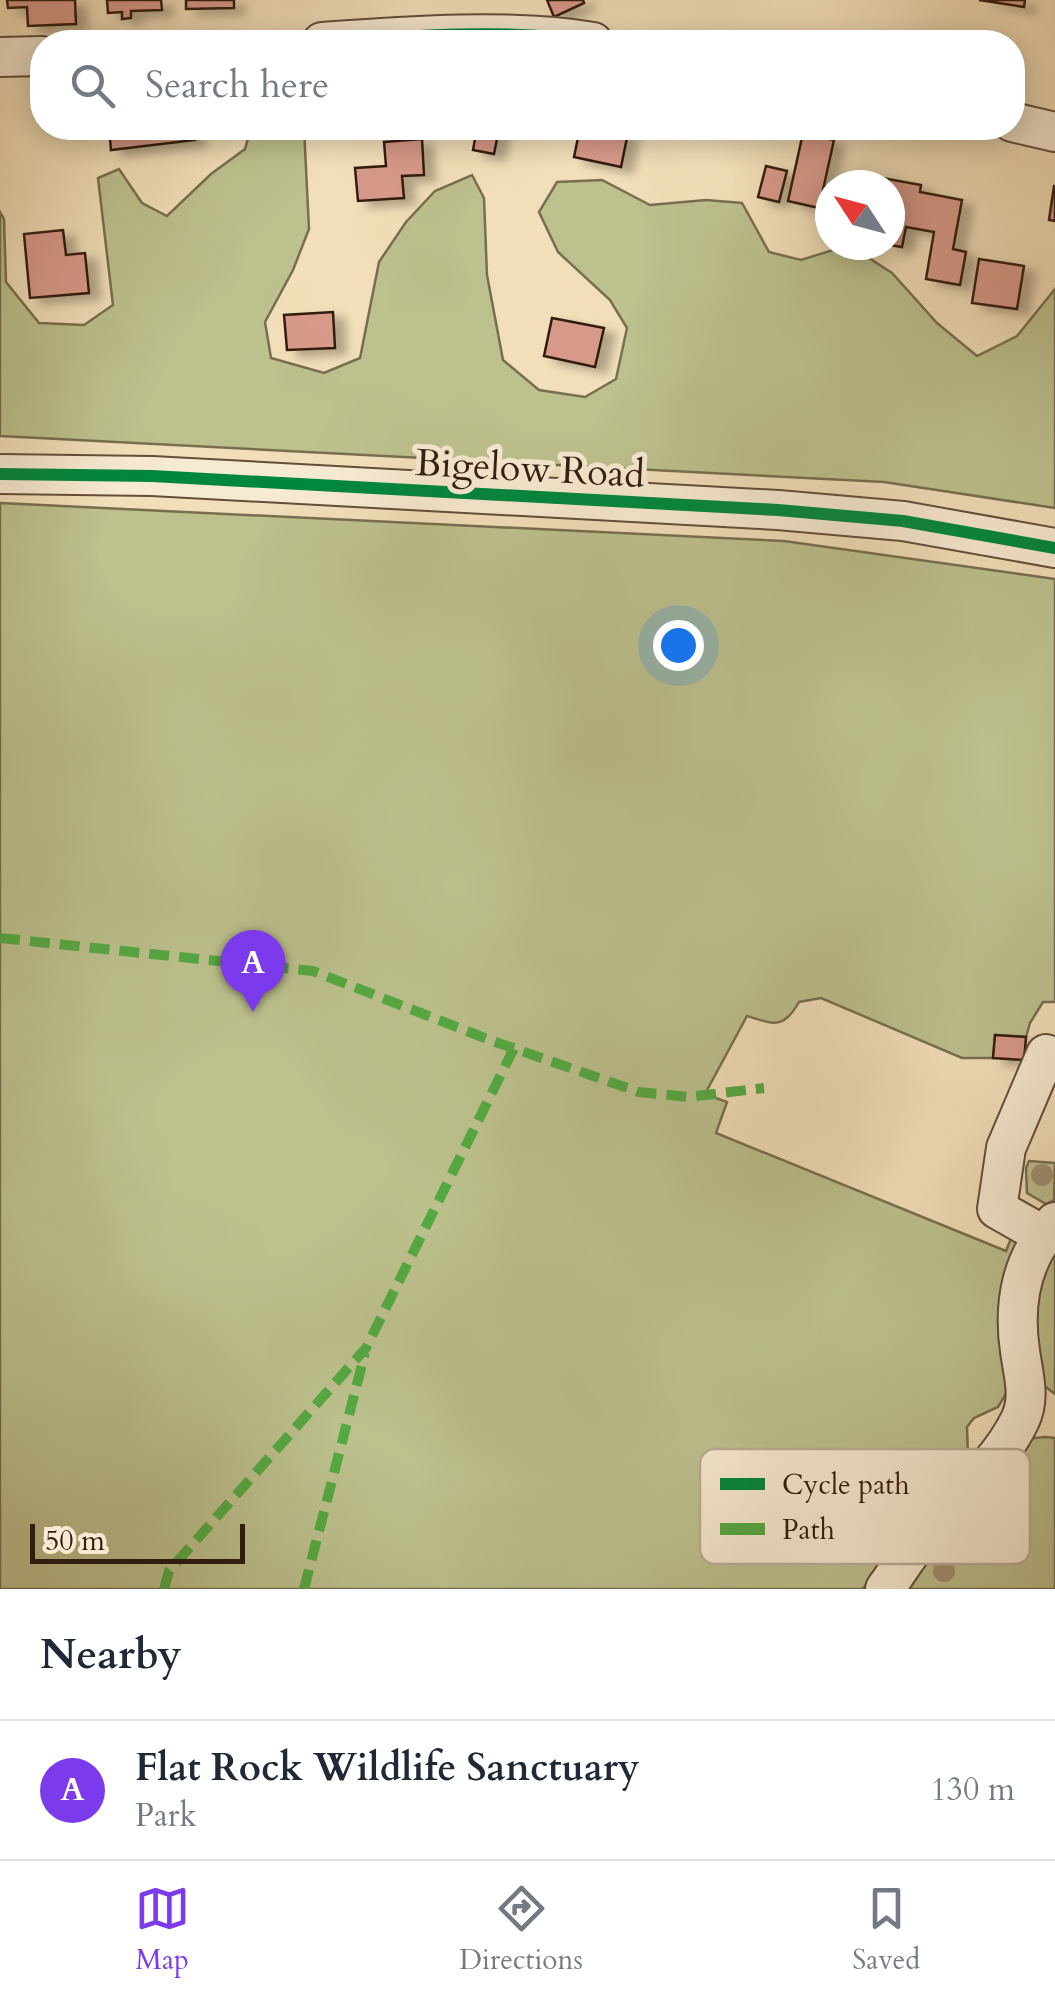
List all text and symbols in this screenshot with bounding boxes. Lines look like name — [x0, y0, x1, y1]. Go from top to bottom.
search box — [30, 30, 1025, 140]
icon: search — [65, 58, 120, 113]
text: Search here — [145, 59, 329, 111]
north arrow — [815, 170, 905, 260]
street label: Bigelow Road — [414, 437, 646, 501]
your location — [653, 620, 704, 671]
pin: A — [220, 930, 286, 1012]
legend — [700, 1449, 1030, 1564]
text: Cycle path — [782, 1466, 910, 1504]
text: Path — [782, 1511, 835, 1549]
scale bar — [30, 1519, 245, 1564]
text: 50 m — [45, 1522, 105, 1560]
text: Nearby — [40, 1626, 182, 1683]
text: Flat Rock Wildlife Sanctuary — [135, 1742, 640, 1794]
text: A — [60, 1768, 85, 1812]
text: 130 m — [930, 1768, 1015, 1812]
text: Park — [135, 1794, 197, 1838]
tab: Map — [135, 1881, 190, 1979]
tab: Directions — [459, 1881, 583, 1979]
tab: Saved — [852, 1881, 920, 1979]

